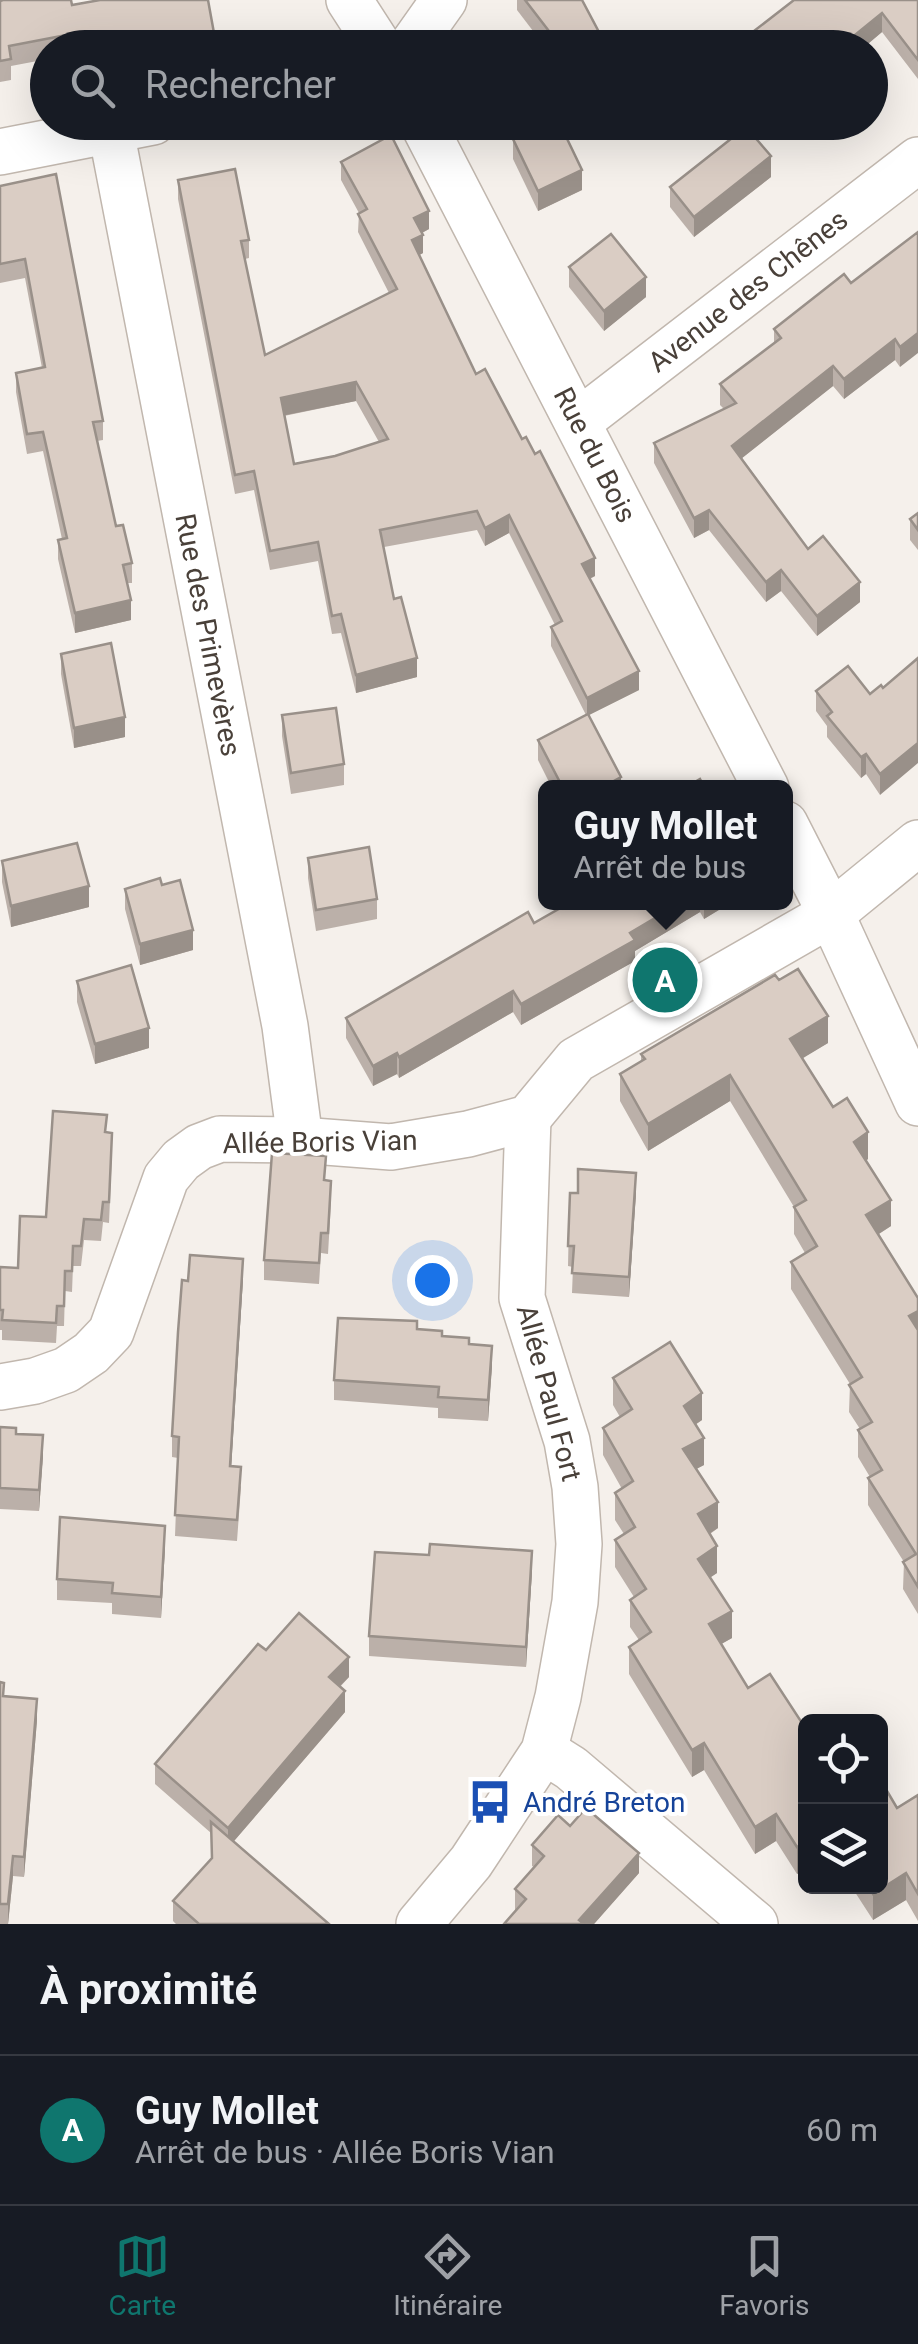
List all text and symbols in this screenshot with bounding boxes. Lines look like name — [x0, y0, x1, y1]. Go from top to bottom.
search box — [30, 30, 888, 140]
icon: search — [65, 58, 120, 113]
text: Rechercher — [145, 63, 336, 107]
street label: Avenue des Chênes — [642, 203, 854, 379]
street label: Rue du Bois — [547, 382, 643, 528]
street label: Rue des Primevères — [168, 511, 248, 759]
popup — [538, 780, 793, 910]
text: Guy Mollet — [574, 804, 757, 848]
text: Arrêt de bus — [574, 848, 746, 886]
pin: A — [632, 942, 698, 1018]
street label: Allée Boris Vian — [222, 1124, 418, 1160]
your location — [407, 1255, 458, 1306]
street label: Allée Paul Fort — [510, 1301, 588, 1485]
map controls — [798, 1714, 888, 1894]
button: locate — [798, 1714, 888, 1804]
bus stop icon: André Breton — [466, 1778, 514, 1826]
place label: André Breton — [523, 1786, 685, 1819]
button: layers — [798, 1804, 888, 1894]
text: À proximité — [40, 1965, 257, 2014]
text: Guy Mollet — [135, 2089, 319, 2133]
text: A — [62, 2111, 83, 2149]
text: 60 m — [806, 2111, 878, 2149]
text: Arrêt de bus · Allée Boris Vian — [135, 2133, 555, 2171]
tab: Carte — [109, 2229, 176, 2322]
tab: Itinéraire — [393, 2229, 502, 2322]
tab: Favoris — [719, 2229, 809, 2322]

